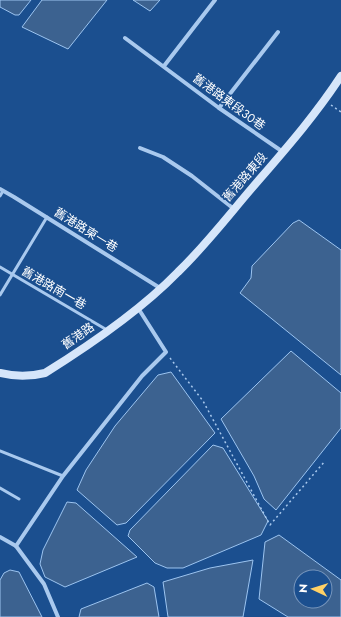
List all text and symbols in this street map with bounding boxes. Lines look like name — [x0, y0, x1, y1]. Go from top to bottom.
street label: 舊港路東段30巷 — [189, 70, 269, 134]
street label: 舊港路東段 — [219, 148, 271, 206]
street label: 舊港路東一巷 — [51, 203, 121, 257]
street label: 舊港路南一巷 — [18, 262, 90, 314]
street label: 舊港路 — [58, 318, 98, 354]
north arrow — [293, 569, 333, 609]
text: N — [295, 583, 311, 593]

